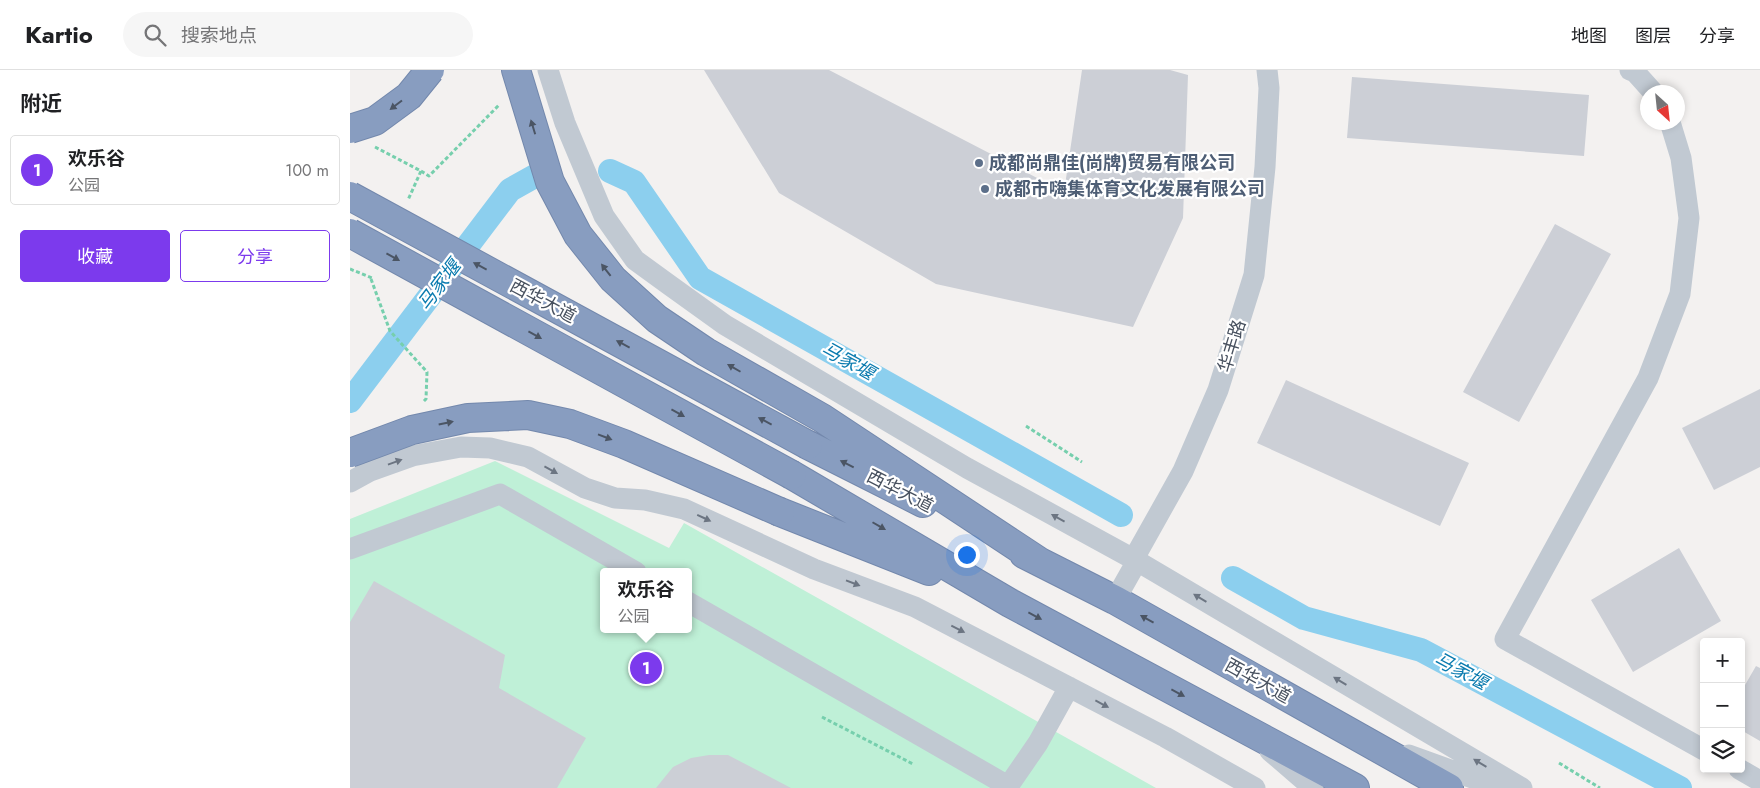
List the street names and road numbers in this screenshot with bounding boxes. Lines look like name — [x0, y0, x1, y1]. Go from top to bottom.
street label: 西华大道 — [505, 273, 581, 329]
street label: 华丰路 — [1212, 316, 1252, 376]
street label: 西华大道 — [862, 463, 938, 519]
street label: 西华大道 — [1220, 652, 1296, 710]

